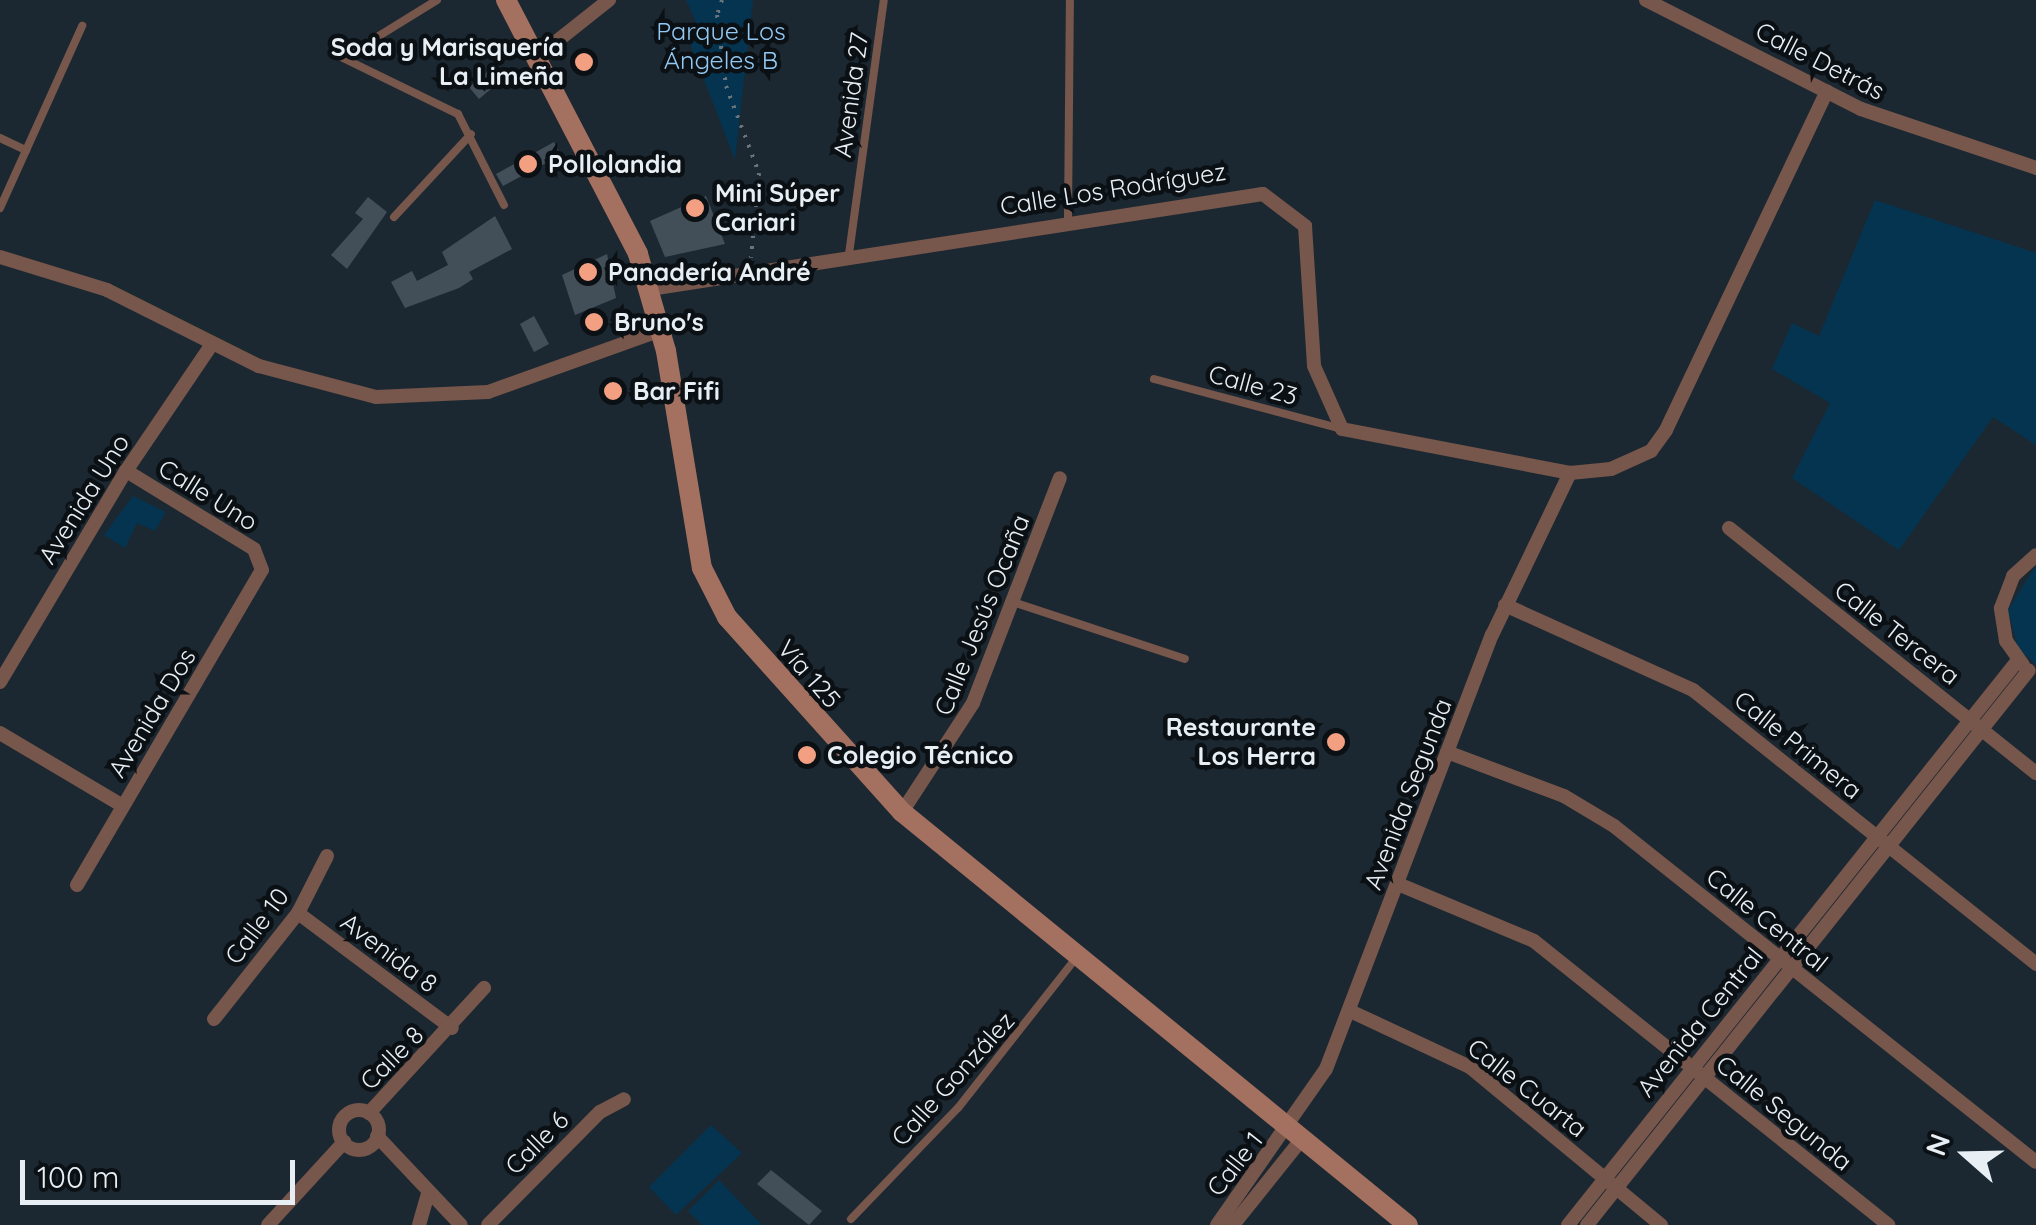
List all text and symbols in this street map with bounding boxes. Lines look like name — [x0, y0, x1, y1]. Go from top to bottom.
street label: Calle Detrás — [1751, 16, 1889, 106]
park label: Parque Los Ángeles B — [656, 17, 786, 76]
street label: Avenida 27 — [827, 31, 875, 159]
place label: Soda y Marisquería La Limeña — [331, 33, 564, 92]
marker: Soda y Marisquería La Limeña — [573, 51, 595, 73]
place label: Pollolandia — [548, 149, 682, 179]
marker: Pollolandia — [517, 153, 539, 175]
street label: Calle Los Rodríguez — [998, 156, 1228, 222]
place label: Mini Súper Cariari — [715, 179, 840, 238]
marker: Mini Súper Cariari — [684, 197, 706, 219]
place label: Panadería André — [608, 257, 811, 287]
marker: Panadería André — [577, 261, 599, 283]
place label: Bruno's — [614, 307, 704, 337]
marker: Bruno's — [583, 311, 605, 333]
street label: Calle 23 — [1205, 359, 1301, 411]
place label: Bar Fifi — [633, 376, 720, 406]
marker: Bar Fifi — [602, 380, 624, 402]
street label: Avenida Uno — [32, 429, 136, 569]
street label: Calle Uno — [153, 453, 263, 537]
street label: Calle Jesús Ocaña — [928, 510, 1036, 720]
street label: Calle Tercera — [1828, 575, 1966, 691]
street label: Vía 125 — [771, 634, 847, 714]
street label: Avenida Dos — [102, 643, 202, 783]
street label: Calle Primera — [1728, 685, 1868, 805]
street label: Avenida Segunda — [1358, 694, 1458, 894]
place label: Restaurante Los Herra — [1166, 713, 1316, 772]
marker: Restaurante Los Herra — [1325, 731, 1347, 753]
place label: Colegio Técnico — [827, 740, 1014, 770]
marker: Colegio Técnico — [796, 744, 818, 766]
street label: Calle Central — [1700, 862, 1834, 978]
street label: Calle 10 — [219, 882, 295, 970]
street label: Avenida 8 — [335, 907, 443, 999]
street label: Avenida Central — [1631, 941, 1769, 1103]
street label: Calle González — [885, 1006, 1021, 1152]
street label: Calle 8 — [354, 1020, 430, 1096]
street label: Calle Cuarta — [1462, 1032, 1592, 1144]
street label: Calle Segunda — [1710, 1049, 1858, 1177]
street label: Calle 6 — [499, 1105, 575, 1181]
north arrow — [1916, 1105, 2016, 1205]
street label: Calle 1 — [1201, 1126, 1269, 1202]
text: N — [1917, 1129, 1957, 1160]
scale bar — [25, 1140, 300, 1202]
text: 100 m — [37, 1158, 119, 1196]

